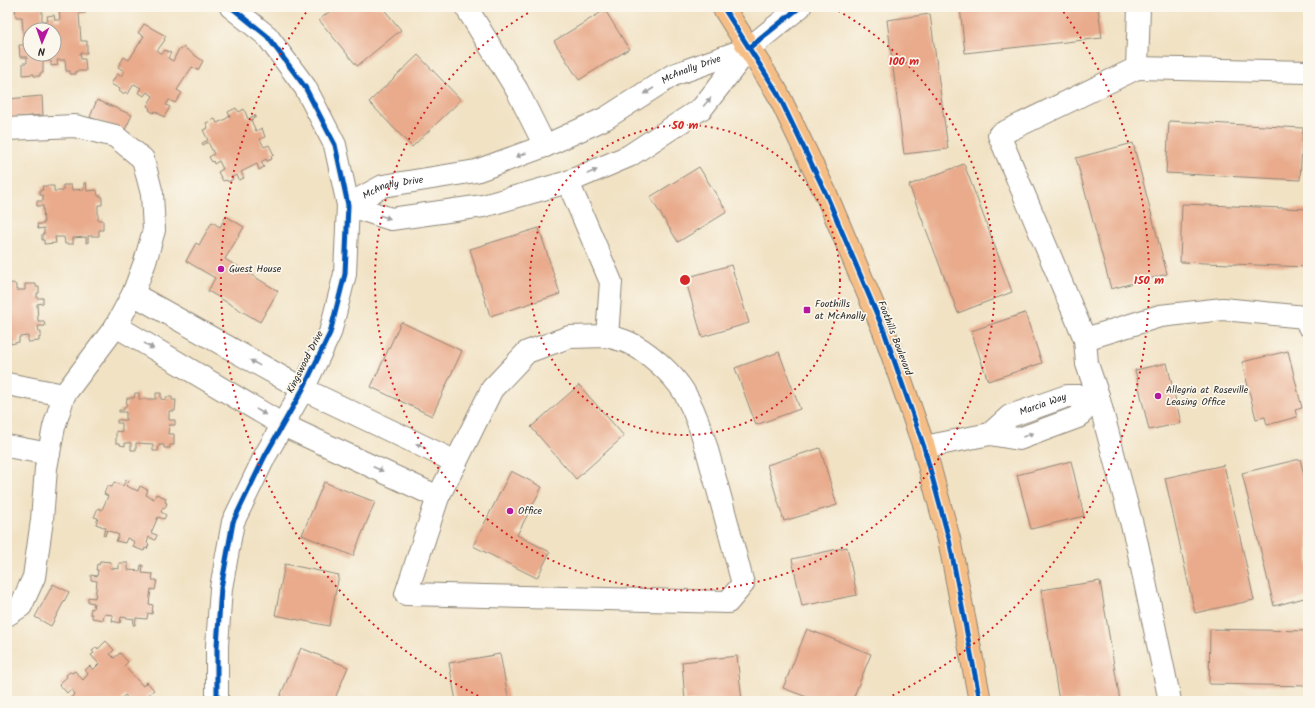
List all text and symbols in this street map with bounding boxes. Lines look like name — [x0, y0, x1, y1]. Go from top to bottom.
north arrow — [22, 22, 62, 62]
text: N — [38, 42, 45, 60]
street label: McAnally Drive — [658, 50, 724, 89]
text: 100 m — [889, 52, 919, 71]
one-way arrow — [644, 87, 654, 95]
one-way arrow — [702, 98, 711, 107]
text: 50 m — [671, 116, 699, 135]
one-way arrow — [514, 152, 526, 158]
one-way arrow — [587, 168, 599, 174]
street label: McAnally Drive — [360, 172, 425, 204]
one-way arrow — [380, 214, 392, 220]
place label: Guest House — [229, 261, 282, 277]
marker: Guest House — [216, 264, 226, 274]
text: 150 m — [1134, 271, 1164, 290]
centre of rings — [678, 273, 692, 287]
place label: Foothills at McAnally — [815, 296, 866, 324]
street label: Foothills Boulevard — [873, 298, 917, 379]
marker: Foothills at McAnally — [802, 305, 812, 315]
street label: Kingswood Drive — [282, 328, 328, 396]
one-way arrow — [143, 342, 155, 349]
one-way arrow — [249, 359, 261, 366]
place label: Allegria at Roseville Leasing Office — [1166, 382, 1249, 410]
street label: Marcia Way — [1017, 389, 1069, 420]
marker: Allegria at Roseville Leasing Office — [1153, 391, 1163, 401]
one-way arrow — [256, 408, 266, 416]
one-way arrow — [1023, 432, 1035, 438]
one-way arrow — [416, 443, 427, 449]
one-way arrow — [372, 466, 384, 472]
place label: Office — [518, 503, 543, 519]
marker: Office — [505, 506, 515, 516]

